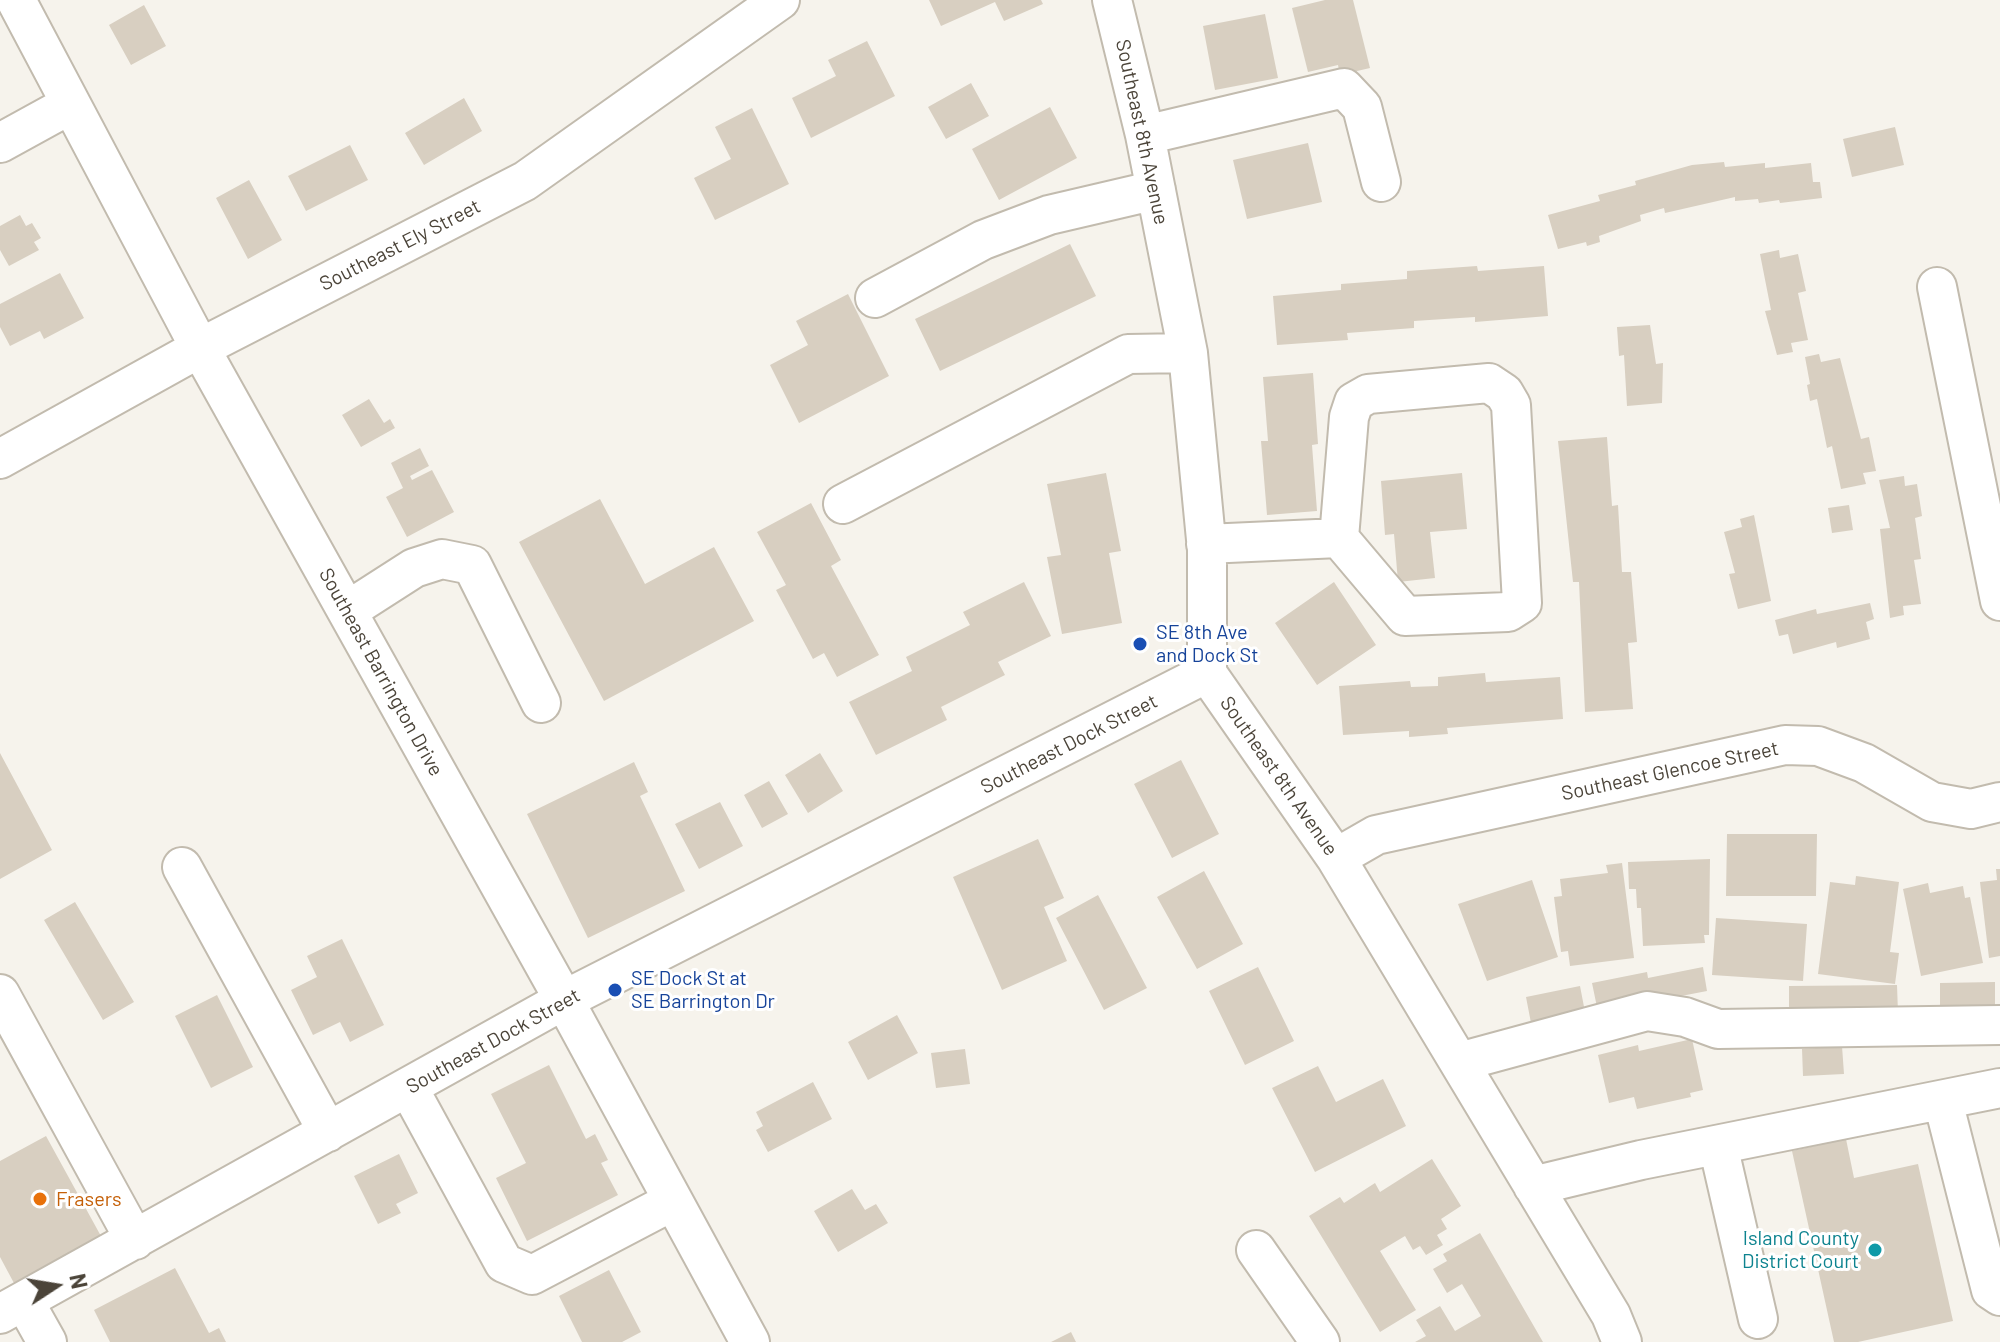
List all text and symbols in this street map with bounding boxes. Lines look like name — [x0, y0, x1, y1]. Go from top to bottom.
street label: Southeast 8th Avenue — [1111, 37, 1173, 227]
street label: Southeast Ely Street — [316, 194, 484, 296]
street label: Southeast Barrington Drive — [314, 564, 448, 780]
place label: SE 8th Ave and Dock St — [1156, 620, 1258, 667]
marker: SE 8th Ave and Dock St — [1131, 635, 1149, 653]
street label: Southeast Dock Street — [977, 689, 1161, 799]
street label: Southeast 8th Avenue — [1215, 692, 1343, 860]
street label: Southeast Glencoe Street — [1559, 736, 1781, 806]
place label: SE Dock St at SE Barrington Dr — [631, 966, 775, 1013]
marker: SE Dock St at SE Barrington Dr — [606, 981, 624, 999]
street label: Southeast Dock Street — [402, 983, 584, 1099]
place label: Frasers — [56, 1187, 122, 1211]
marker: Frasers — [31, 1190, 49, 1208]
place label: Island County District Court — [1742, 1226, 1859, 1273]
marker: Island County District Court — [1866, 1241, 1884, 1259]
north arrow — [16, 1246, 96, 1326]
text: N — [65, 1271, 94, 1291]

